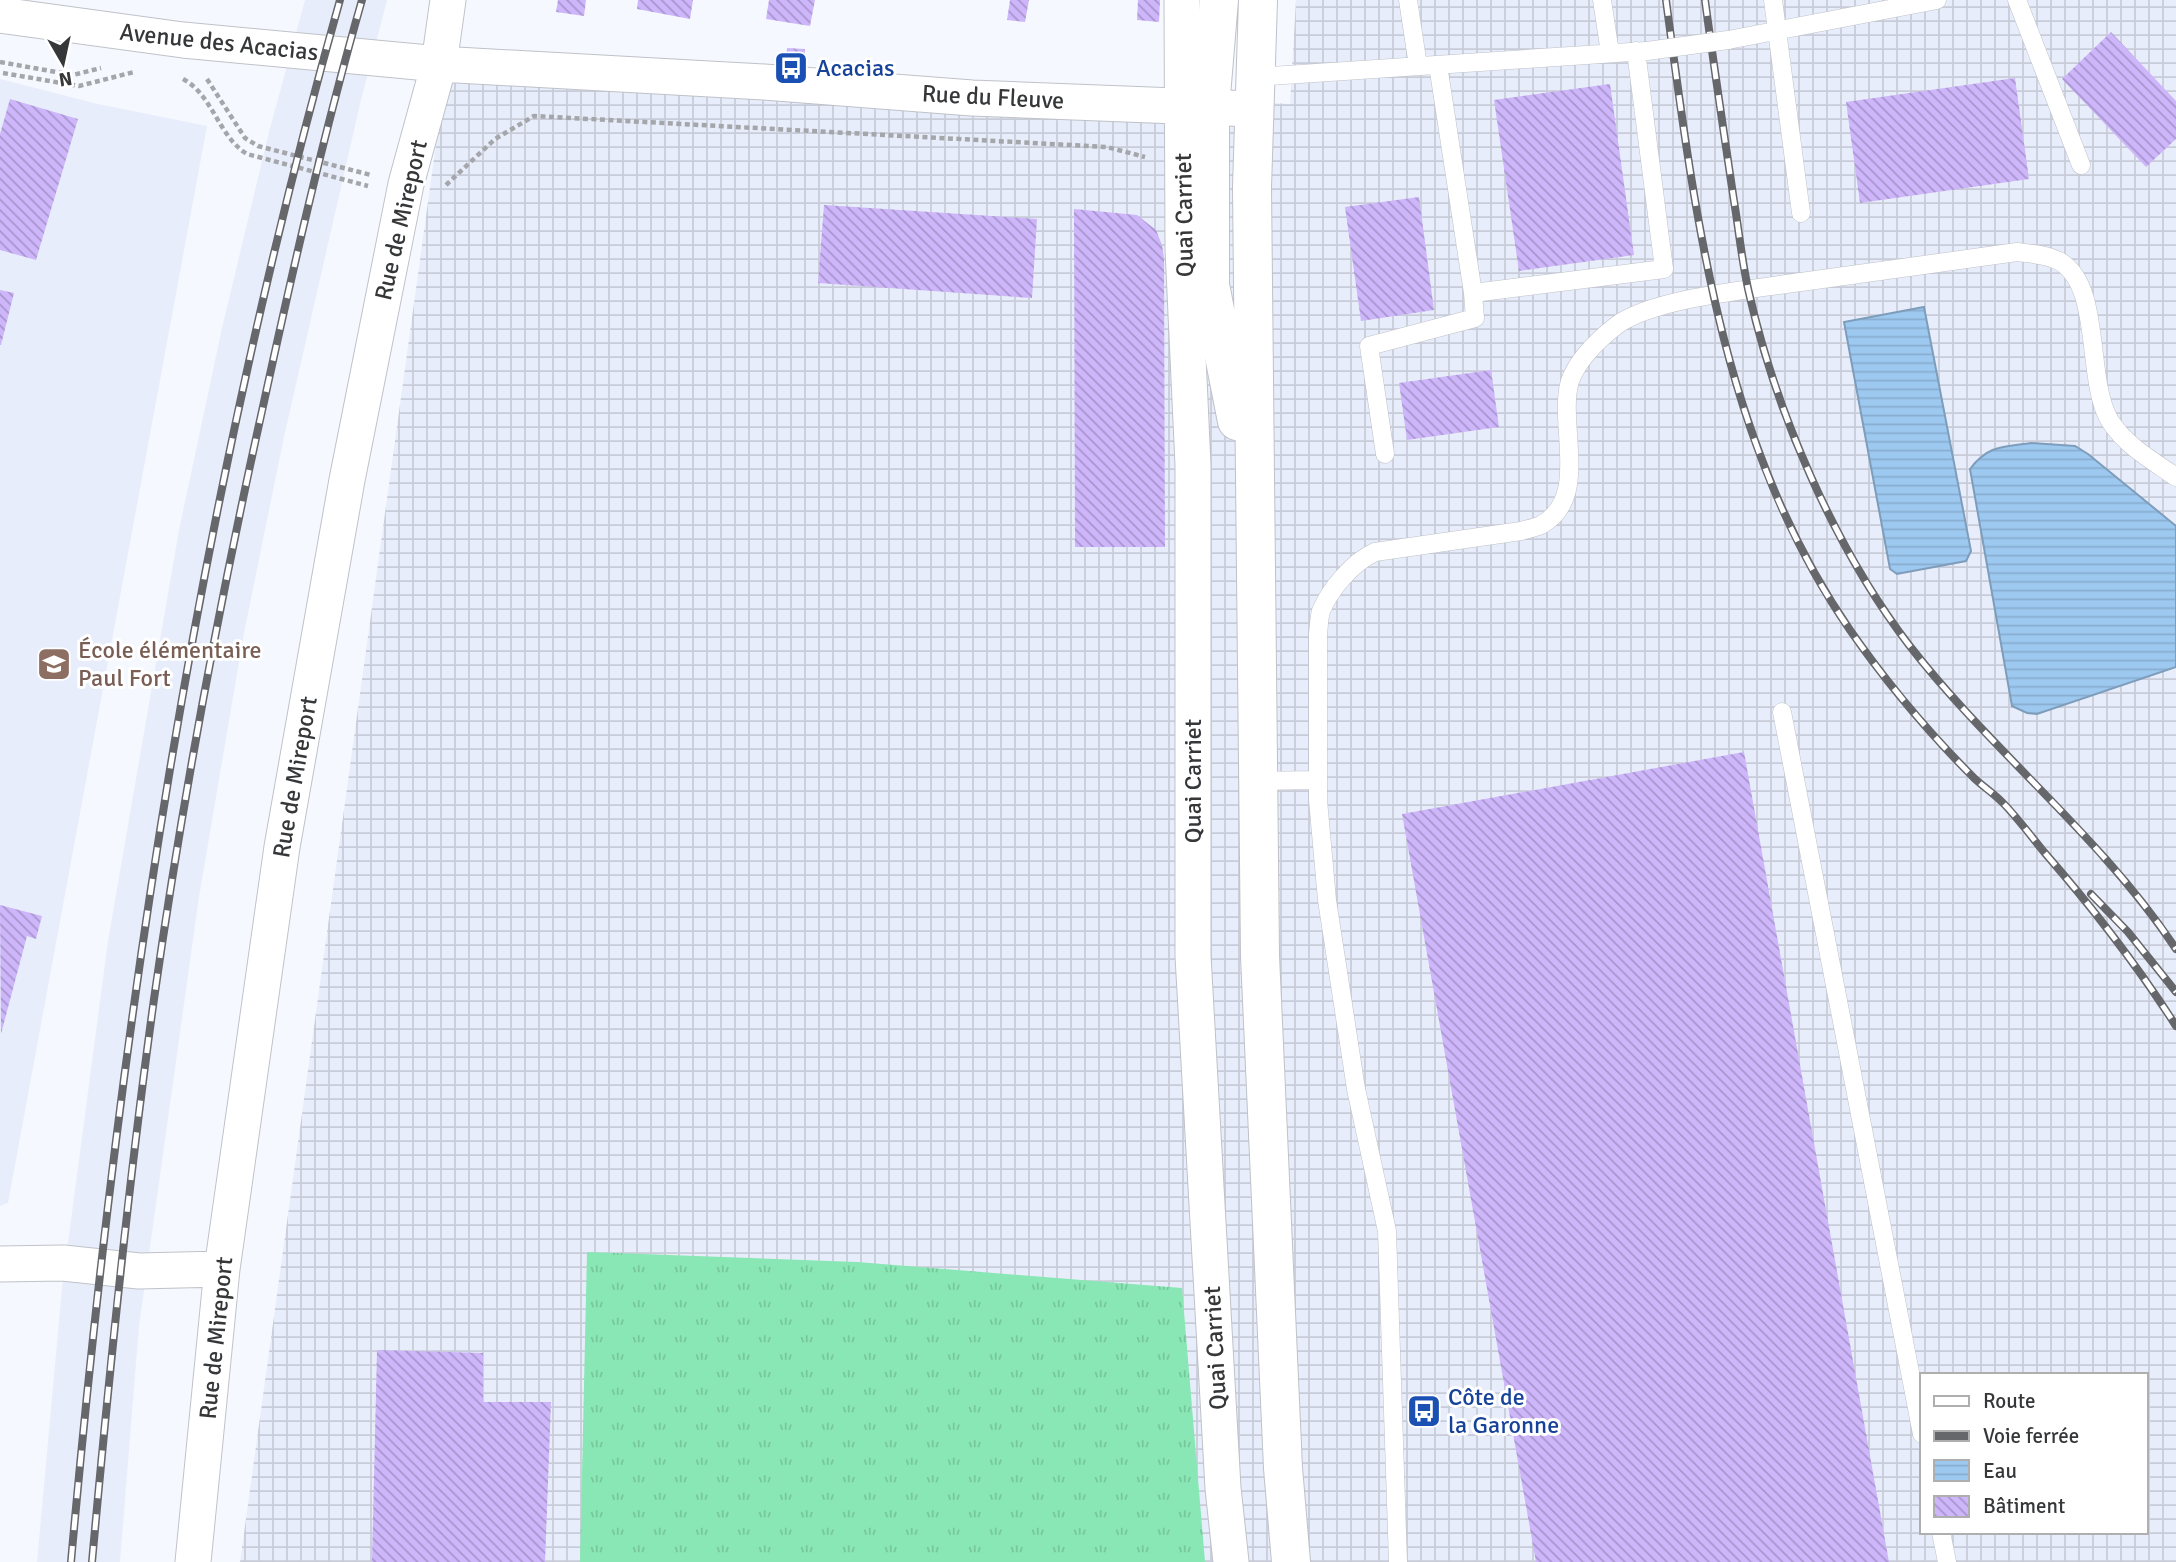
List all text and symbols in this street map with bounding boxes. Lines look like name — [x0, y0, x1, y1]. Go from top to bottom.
street label: Avenue des Acacias — [118, 17, 320, 67]
north arrow — [28, 28, 98, 98]
bus stop icon: Acacias — [772, 49, 810, 87]
place label: Acacias — [816, 53, 895, 83]
text: N — [57, 66, 74, 92]
street label: Rue du Fleuve — [921, 78, 1065, 116]
street label: Rue de Mireport — [368, 137, 434, 303]
street label: Quai Carriet — [1168, 153, 1200, 277]
place label: École élémentaire Paul Fort — [78, 635, 262, 693]
school or university icon: École élémentaire Paul Fort — [35, 645, 73, 683]
street label: Rue de Mireport — [266, 694, 324, 860]
street label: Quai Carriet — [1178, 719, 1208, 843]
street label: Rue de Mireport — [193, 1255, 239, 1421]
street label: Quai Carriet — [1197, 1285, 1233, 1411]
legend — [1920, 1373, 2148, 1534]
place label: Côte de la Garonne — [1448, 1382, 1559, 1440]
text: Route — [1983, 1388, 2035, 1414]
bus stop icon: Côte de la Garonne — [1405, 1392, 1443, 1430]
text: Voie ferrée — [1983, 1423, 2079, 1449]
text: Eau — [1983, 1458, 2017, 1484]
text: Bâtiment — [1983, 1493, 2065, 1519]

